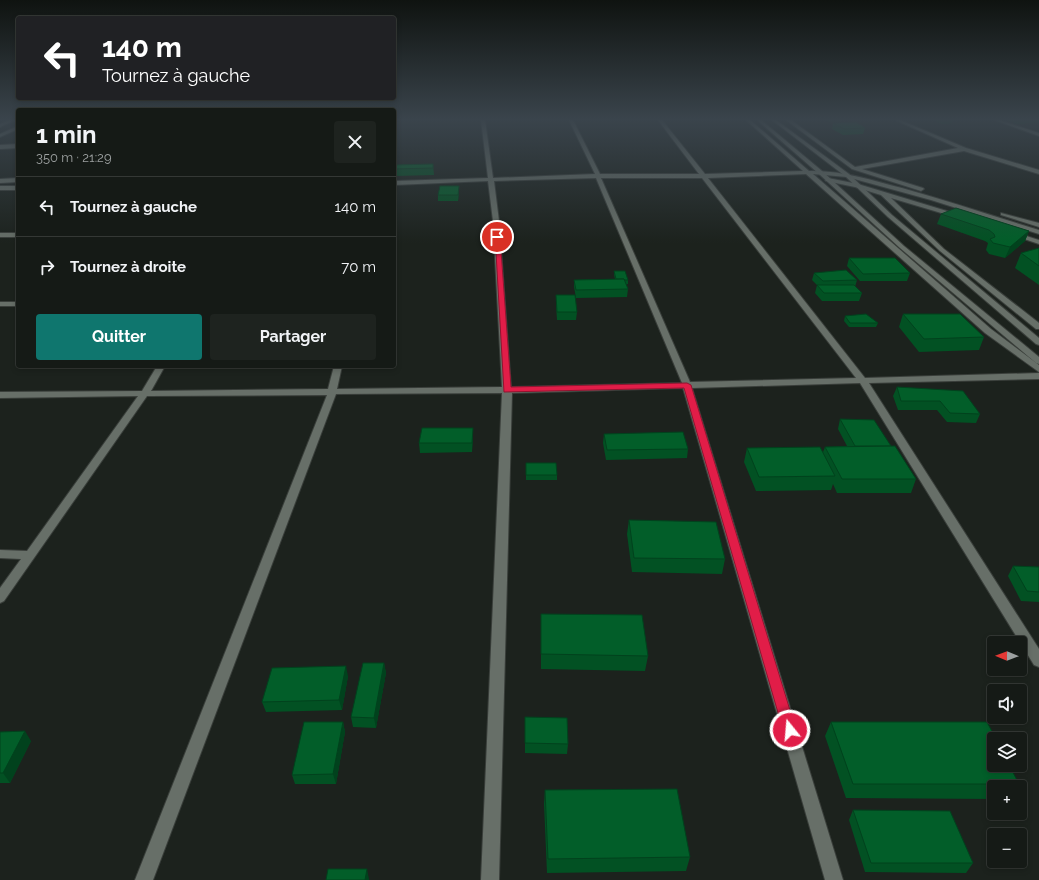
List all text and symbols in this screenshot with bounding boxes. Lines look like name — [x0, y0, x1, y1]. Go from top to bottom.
text: 140 m — [102, 31, 182, 64]
icon: left — [36, 32, 88, 84]
text: Tournez à gauche — [102, 65, 250, 86]
text: 1 min — [36, 120, 97, 149]
button: close — [334, 121, 376, 163]
text: 350 m · 21:29 — [36, 150, 112, 165]
icon: left — [36, 196, 58, 218]
text: Tournez à gauche — [70, 198, 197, 216]
text: 140 m — [335, 198, 376, 216]
pin — [480, 220, 514, 254]
icon: arrive — [486, 226, 508, 248]
icon: right — [36, 256, 58, 278]
text: Tournez à droite — [70, 258, 186, 276]
text: 70 m — [341, 258, 376, 276]
button: Quitter — [36, 314, 202, 360]
button: Partager — [210, 314, 376, 360]
north arrow — [987, 636, 1027, 676]
map controls — [987, 636, 1027, 868]
button: sound — [987, 684, 1027, 724]
position arrow — [769, 709, 811, 751]
button: layers — [987, 732, 1027, 772]
button: + — [987, 780, 1027, 820]
button: − — [987, 828, 1027, 868]

